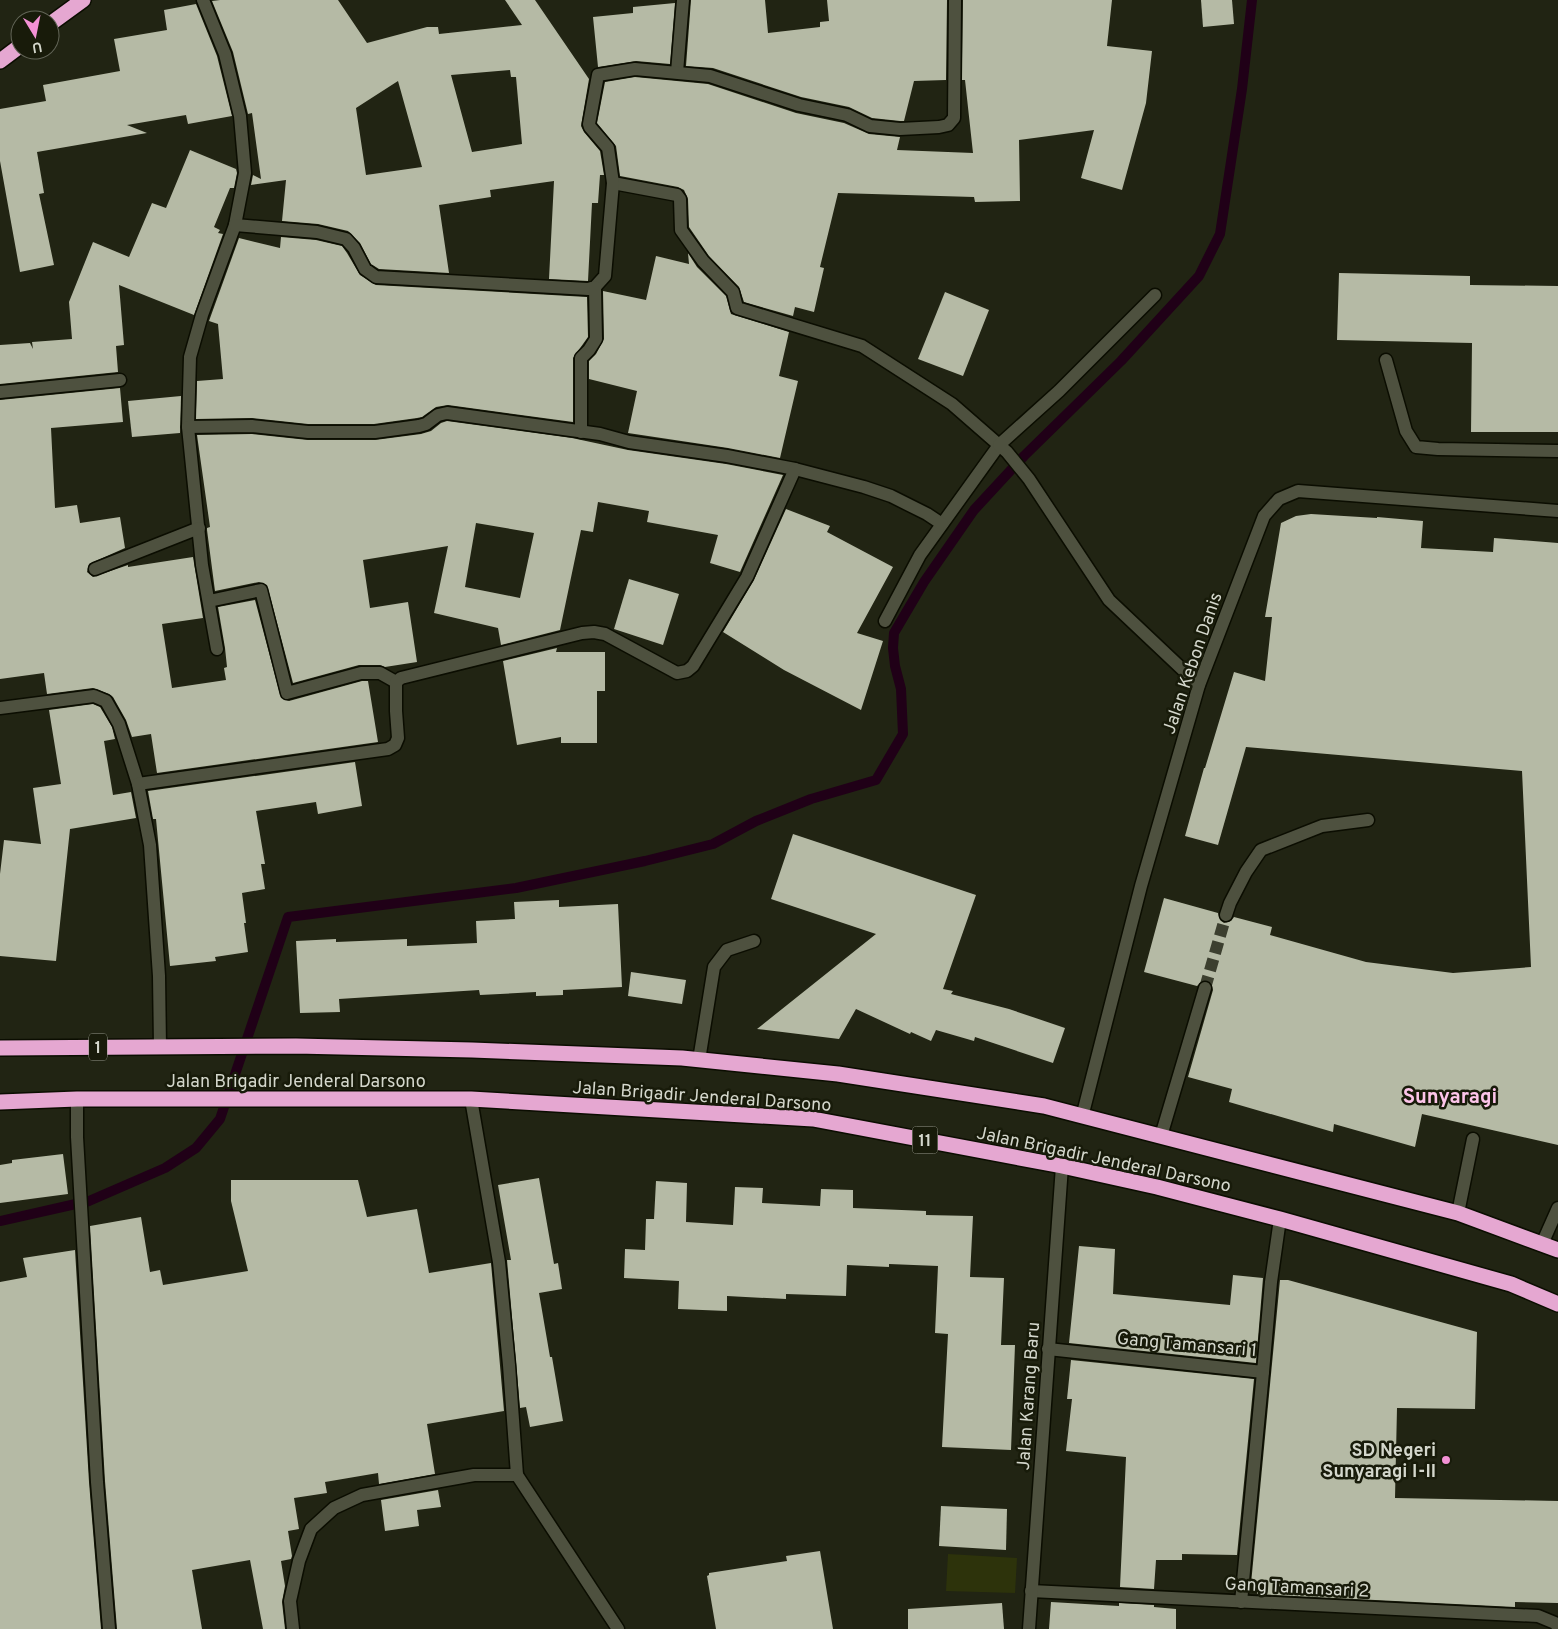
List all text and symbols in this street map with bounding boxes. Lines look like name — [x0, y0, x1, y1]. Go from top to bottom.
north arrow — [10, 10, 60, 60]
text: U — [31, 37, 43, 56]
street label: Jalan Kebon Danis — [1158, 589, 1229, 738]
road number: 1 — [89, 1034, 107, 1060]
street label: Jalan Brigadir Jenderal Darsono — [166, 1071, 426, 1094]
street label: Jalan Brigadir Jenderal Darsono — [572, 1077, 832, 1118]
district label: Sunyaragi — [1403, 1085, 1497, 1111]
street label: Jalan Brigadir Jenderal Darsono — [974, 1122, 1233, 1199]
road number: 11 — [912, 1126, 938, 1154]
street label: Jalan Karang Baru — [1013, 1321, 1046, 1471]
street label: Gang Tamansari 1 — [1116, 1328, 1258, 1363]
place label: SD Negeri Sunyaragi I-II — [1322, 1440, 1436, 1484]
marker: SD Negeri Sunyaragi I-II — [1440, 1454, 1452, 1466]
street label: Gang Tamansari 2 — [1224, 1573, 1370, 1604]

